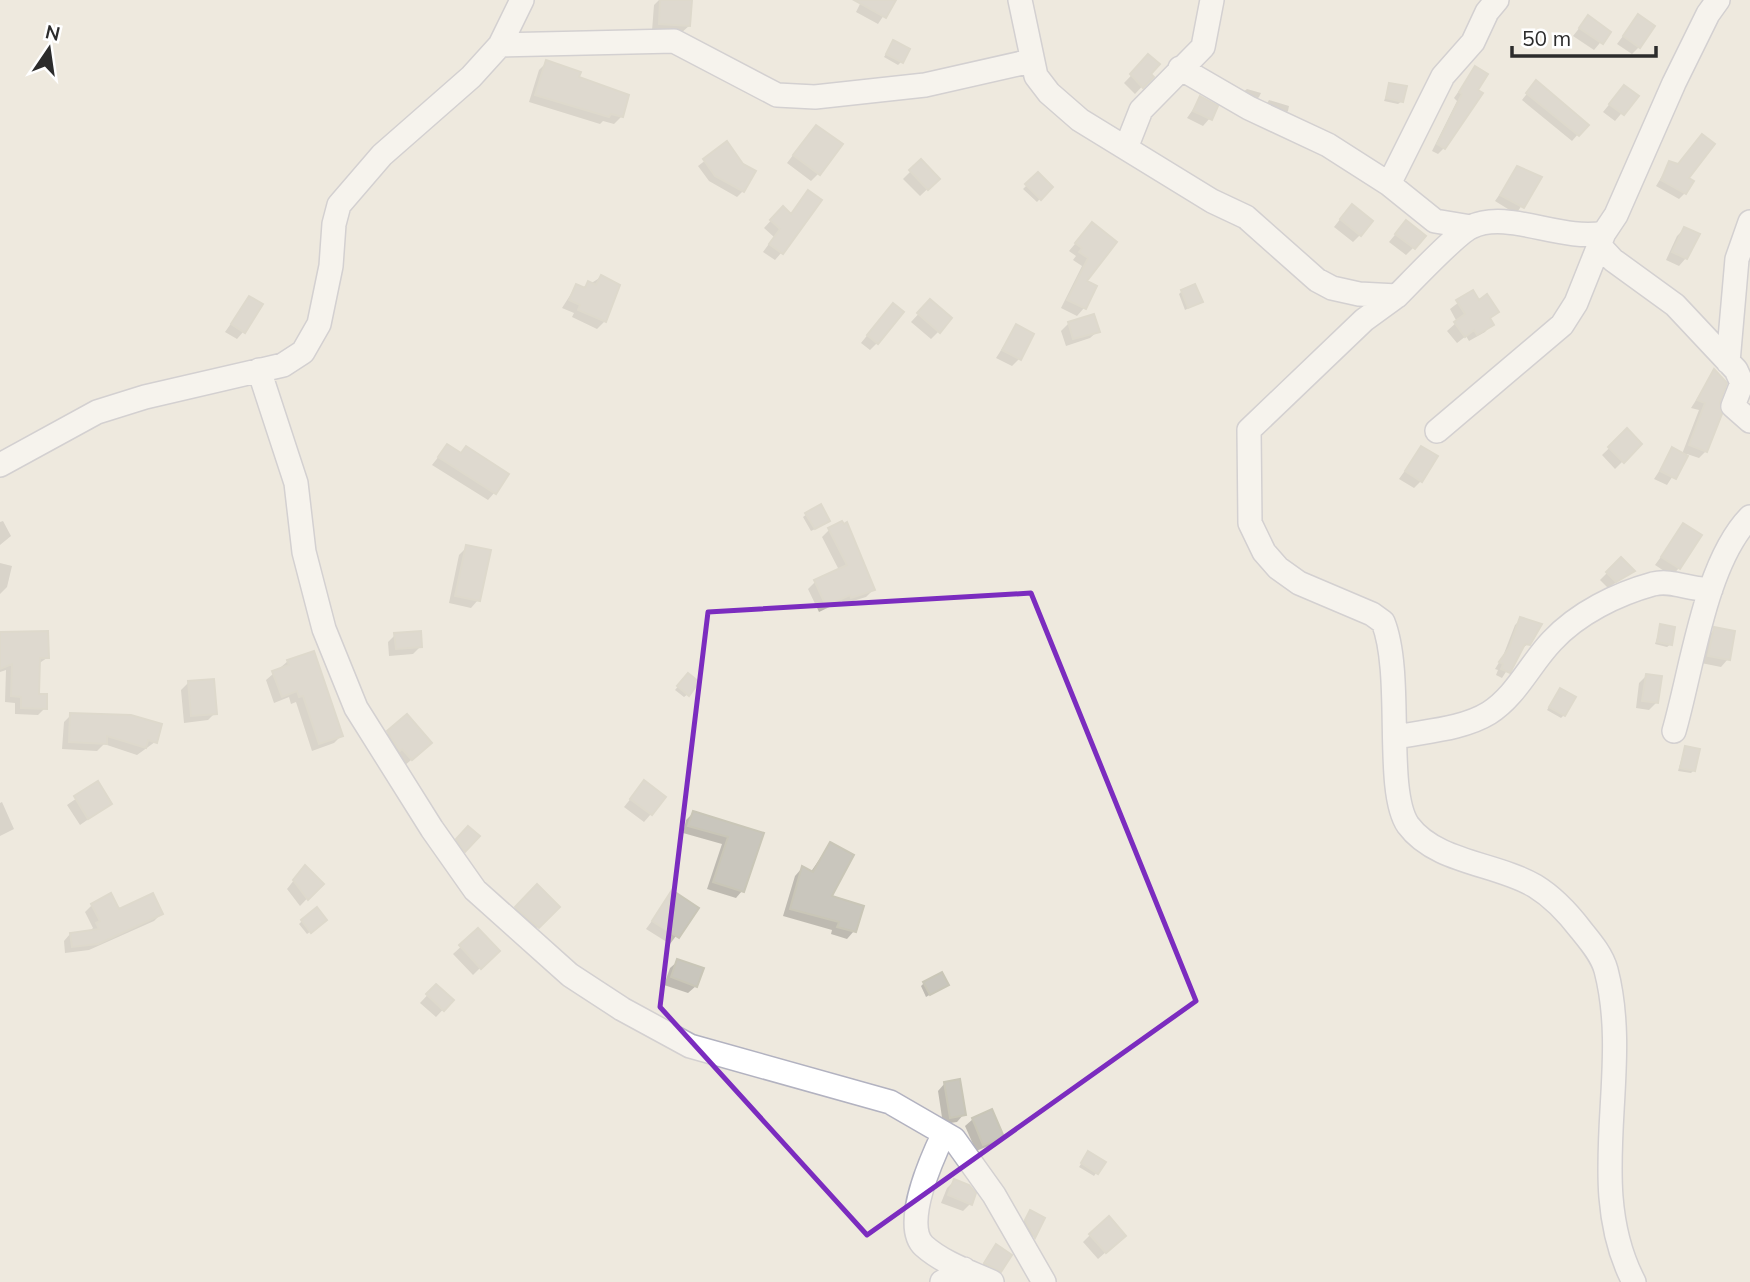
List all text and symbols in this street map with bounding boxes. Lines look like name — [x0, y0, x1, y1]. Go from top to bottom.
north arrow — [14, 14, 84, 84]
scale bar — [1512, 14, 1656, 58]
text: N — [43, 19, 63, 46]
text: 50 m — [1522, 25, 1571, 51]

